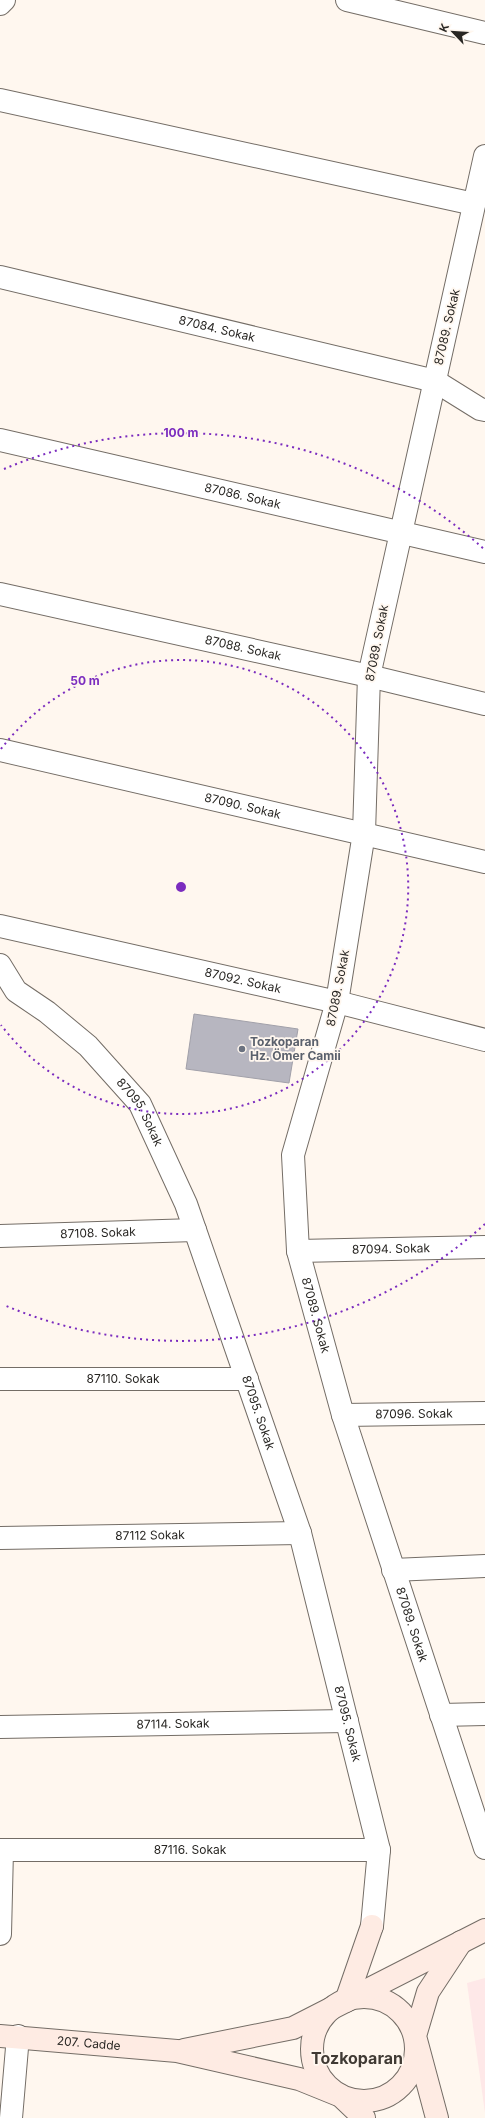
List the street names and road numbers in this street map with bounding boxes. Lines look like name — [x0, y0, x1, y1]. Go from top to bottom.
street label: 87089. Sokak — [430, 287, 463, 366]
street label: 87084. Sokak — [177, 312, 257, 345]
street label: 87086. Sokak — [203, 479, 283, 512]
street label: 87089. Sokak — [362, 603, 391, 683]
street label: 87088. Sokak — [204, 632, 283, 663]
street label: 87090. Sokak — [203, 789, 283, 822]
street label: 87089. Sokak — [323, 948, 352, 1028]
street label: 87092. Sokak — [203, 964, 283, 996]
street label: 87095. Sokak — [113, 1075, 167, 1149]
street label: 87108. Sokak — [60, 1224, 136, 1241]
street label: 87094. Sokak — [352, 1240, 431, 1257]
street label: 87089. Sokak — [299, 1276, 334, 1355]
street label: 87110. Sokak — [87, 1371, 160, 1386]
street label: 87095. Sokak — [239, 1373, 279, 1452]
street label: 87096. Sokak — [375, 1405, 453, 1422]
street label: 87112 Sokak — [115, 1527, 185, 1543]
street label: 87089. Sokak — [393, 1585, 432, 1664]
street label: 87095. Sokak — [331, 1684, 365, 1764]
street label: 87114. Sokak — [136, 1715, 210, 1732]
street label: 87116. Sokak — [154, 1842, 227, 1857]
street label: 207. Cadde — [56, 2033, 121, 2053]

